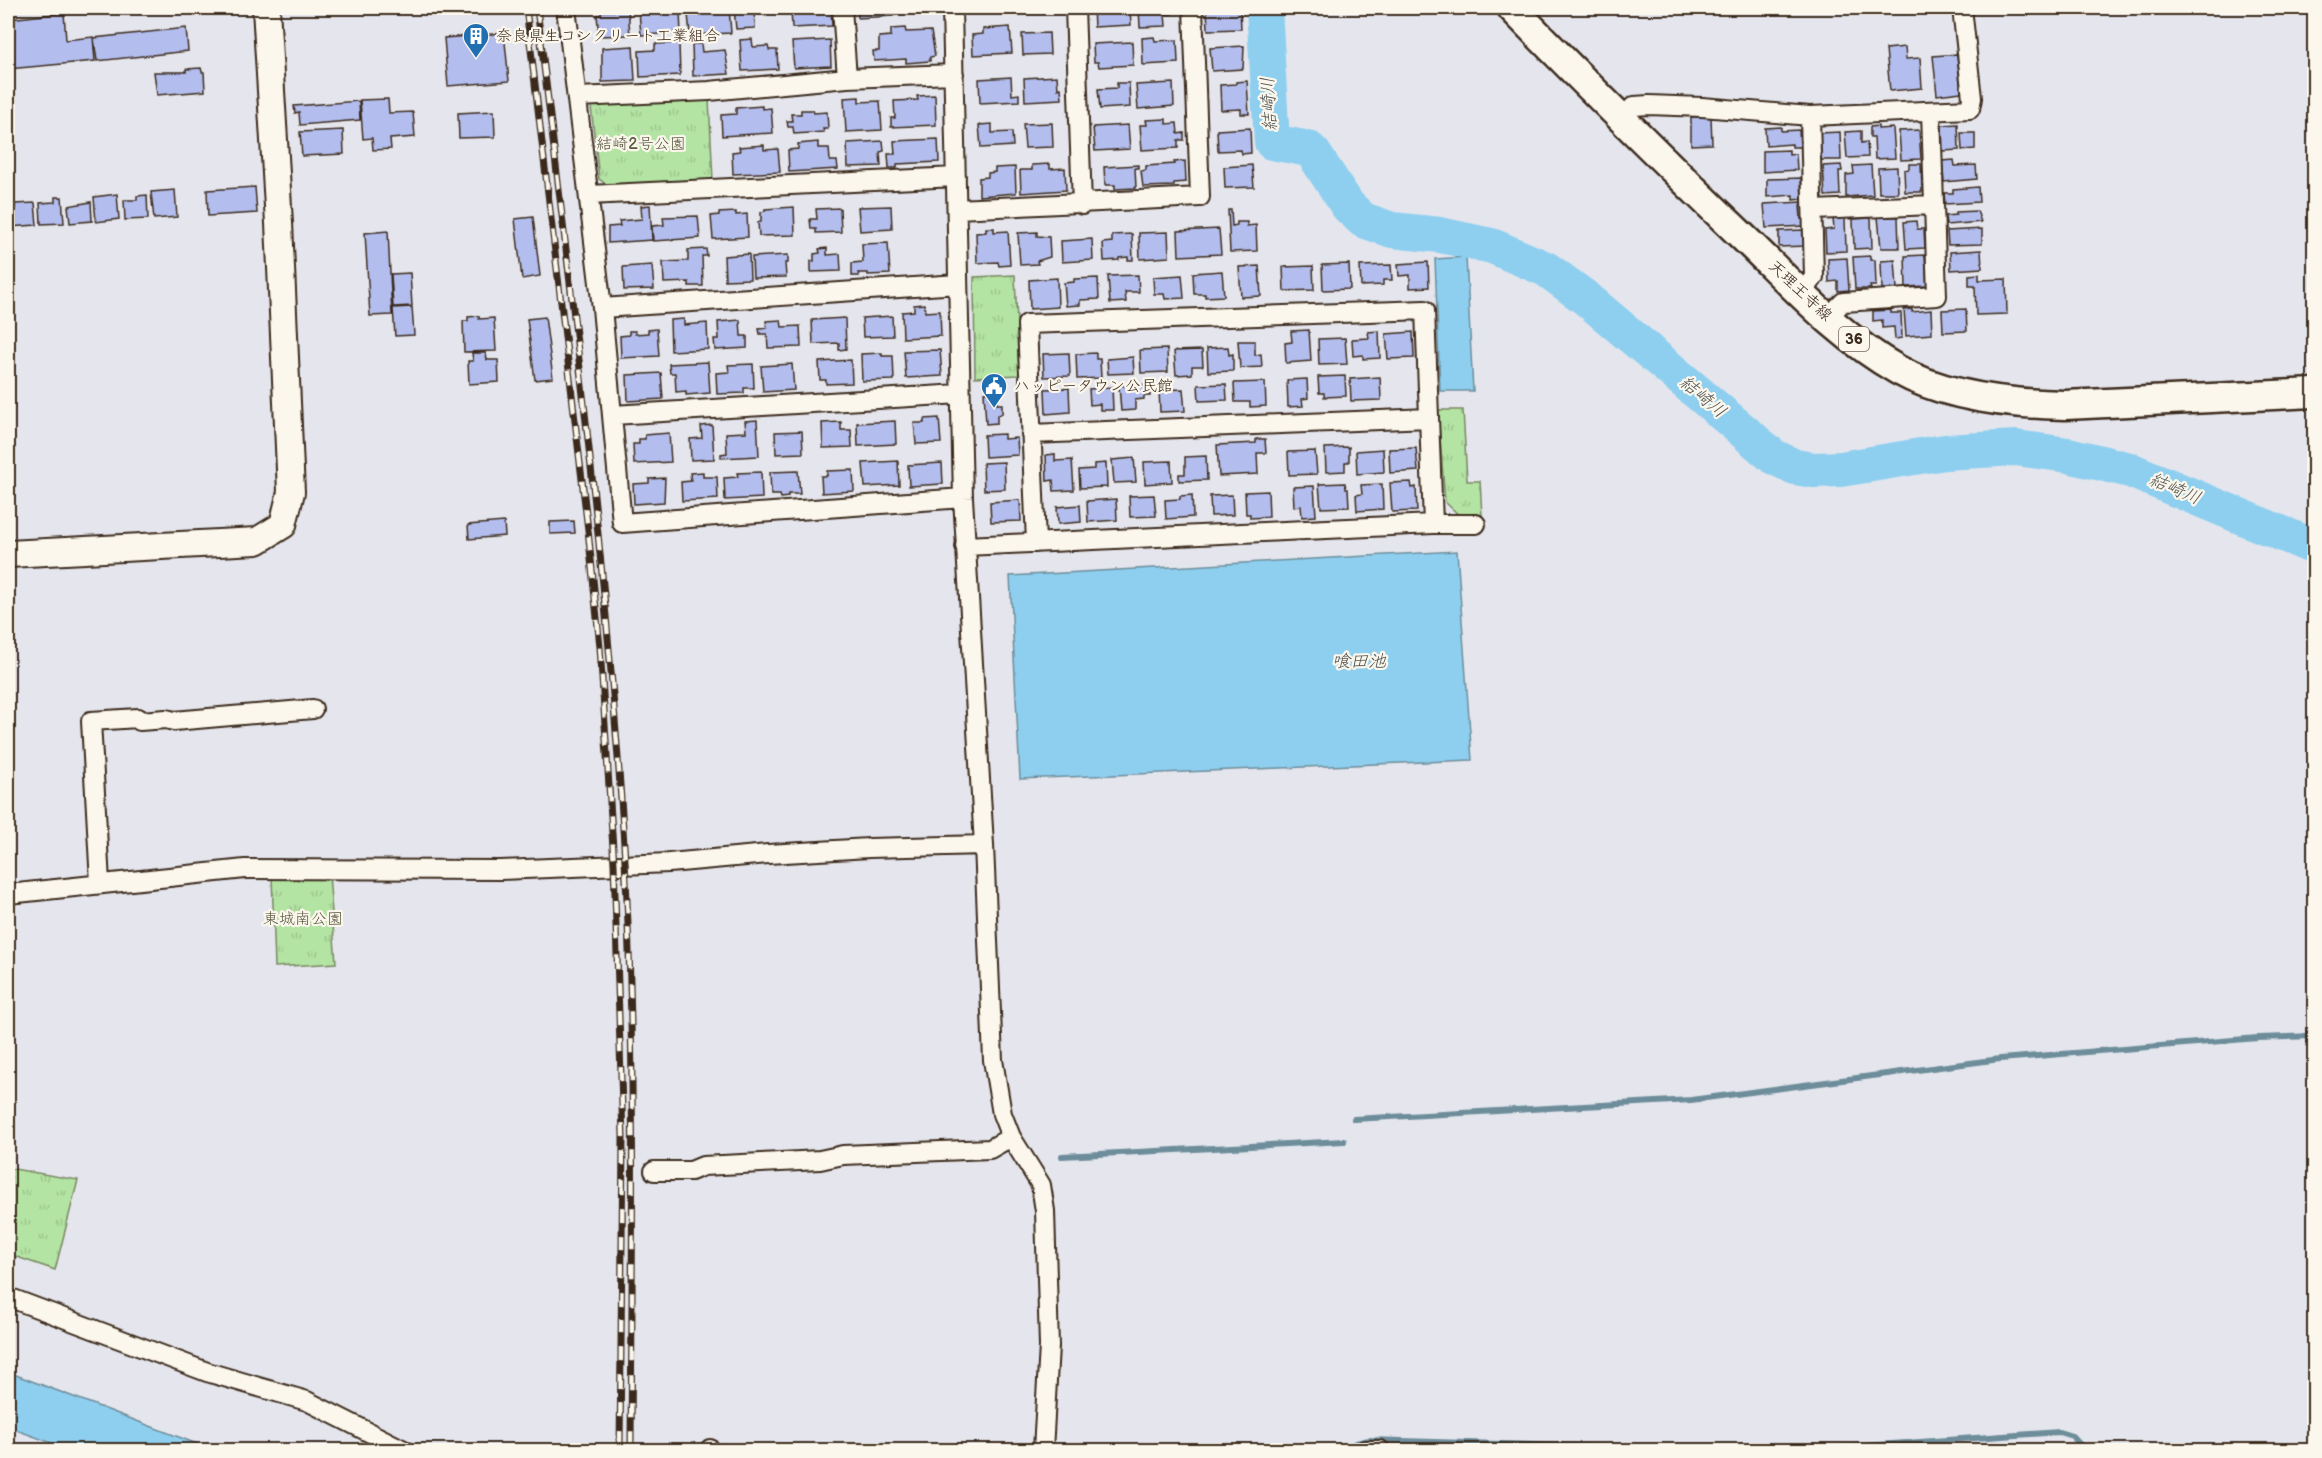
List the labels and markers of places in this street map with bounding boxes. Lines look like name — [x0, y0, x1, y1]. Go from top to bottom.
building icon: 奈良県生コンクリート工業組合 — [461, 21, 491, 59]
place label: 奈良県生コンクリート工業組合 — [496, 27, 720, 46]
public building icon: ハッピータウン公民館 — [979, 371, 1009, 409]
place label: ハッピータウン公民館 — [1014, 377, 1173, 396]

